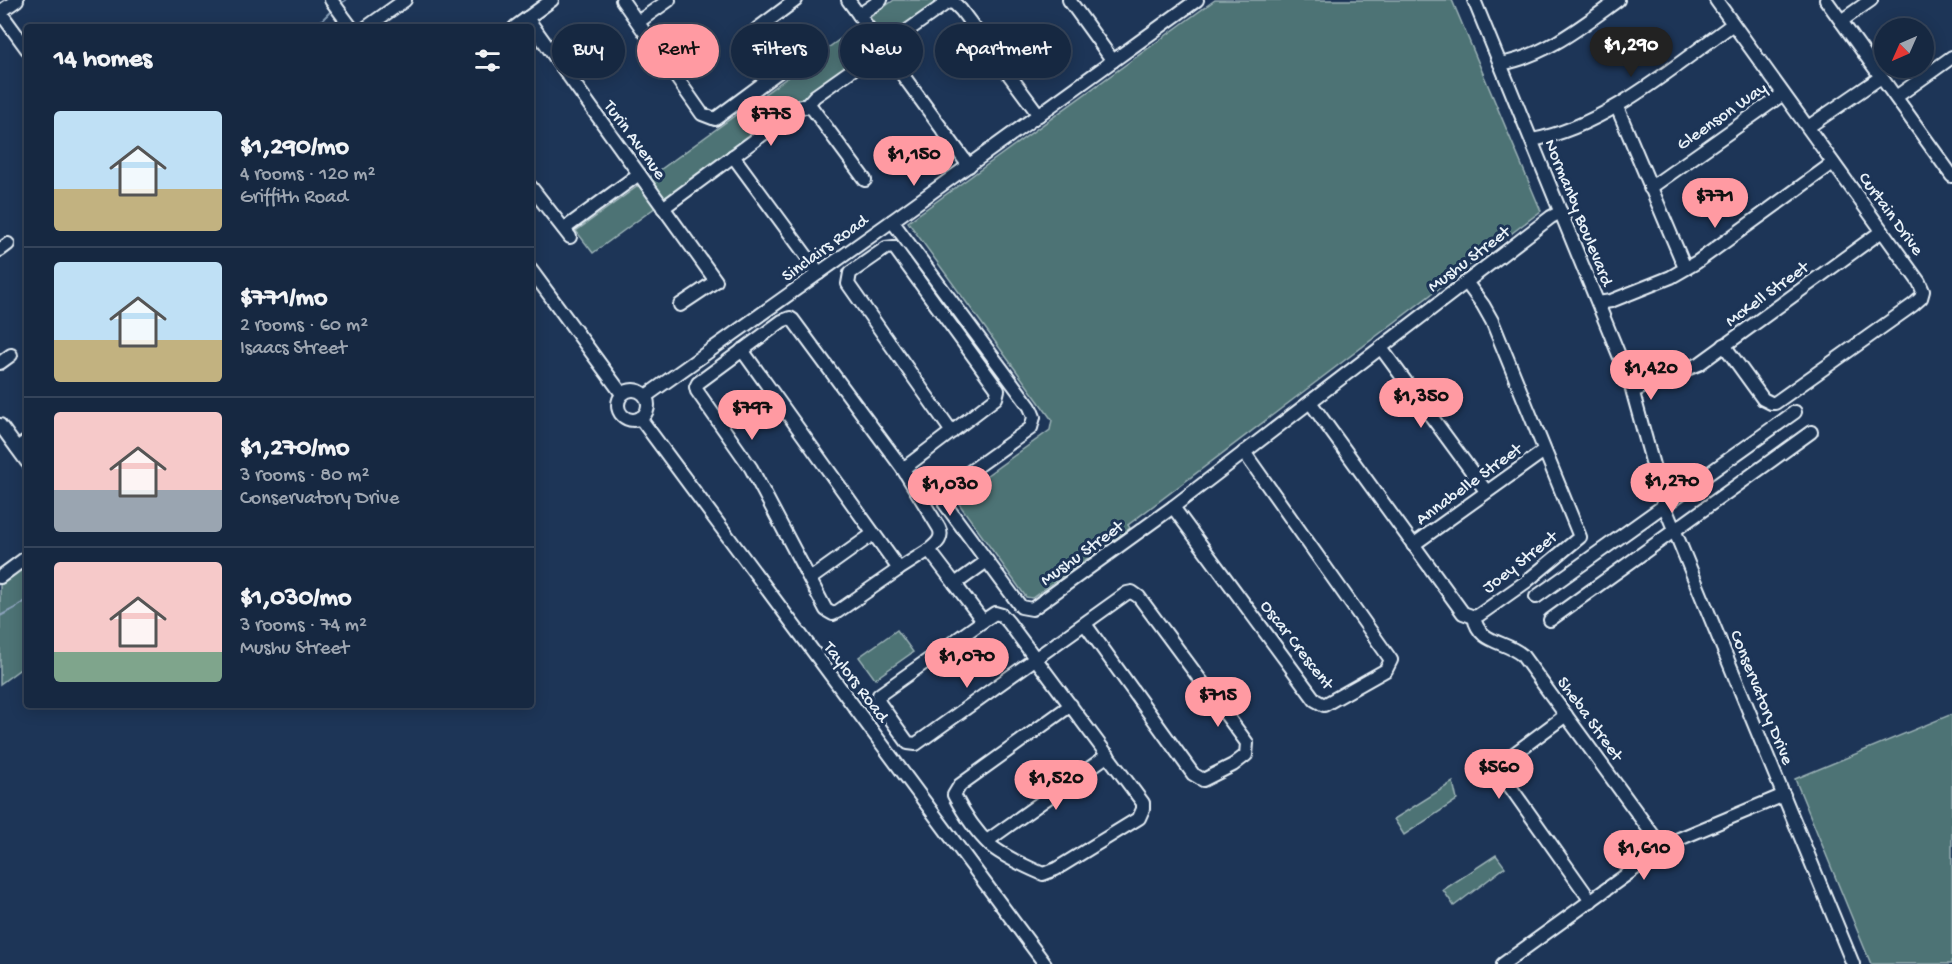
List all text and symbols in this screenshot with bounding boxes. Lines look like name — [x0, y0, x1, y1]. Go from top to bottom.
north arrow — [1874, 18, 1934, 78]
map controls — [1874, 18, 1934, 78]
chip: Buy — [552, 24, 625, 78]
chip: Rent — [637, 24, 719, 78]
chip: Filters — [731, 24, 828, 78]
chip: New — [840, 24, 923, 78]
chip: Apartment — [935, 24, 1071, 78]
pin: $1,290 — [1582, 27, 1680, 78]
text: $1,290 — [1604, 35, 1658, 58]
icon: filters — [471, 44, 504, 77]
text: 14 homes — [54, 45, 152, 76]
street label: Gleenson Way — [1673, 78, 1772, 156]
street label: Turin Avenue — [598, 96, 670, 185]
pin: $775 — [735, 96, 807, 147]
text: $775 — [751, 104, 791, 127]
text: $1,290/mo — [240, 133, 349, 164]
icon: home — [102, 135, 174, 207]
pin: $1,150 — [865, 136, 963, 187]
street label: Normanby Boulevard — [1539, 136, 1617, 291]
text: $1,150 — [887, 144, 941, 167]
text: 4 rooms · 120 m² — [240, 164, 375, 187]
street label: Curtain Drive — [1853, 169, 1928, 261]
pin: $771 — [1679, 178, 1751, 229]
text: $771 — [1696, 186, 1734, 209]
text: Griffith Road — [240, 187, 348, 210]
street label: Sinclairs Road — [778, 210, 874, 287]
street label: Mushu Street — [1424, 221, 1516, 298]
street label: McKell Street — [1722, 257, 1815, 332]
text: $771/mo — [240, 284, 327, 315]
icon: home — [102, 286, 174, 358]
text: 2 rooms · 60 m² — [240, 315, 368, 338]
text: Isaacs Street — [240, 338, 347, 361]
pin: $1,420 — [1602, 350, 1700, 401]
text: $1,420 — [1624, 358, 1678, 381]
pin: $1,350 — [1372, 378, 1470, 429]
text: $1,350 — [1393, 386, 1449, 409]
pin: $797 — [716, 390, 788, 441]
text: $797 — [732, 398, 772, 421]
text: $1,270/mo — [240, 434, 350, 465]
icon: home — [102, 436, 174, 508]
street label: Annabelle Street — [1412, 439, 1528, 531]
pin: $1,270 — [1623, 463, 1721, 514]
text: 3 rooms · 80 m² — [240, 465, 369, 488]
pin: $1,030 — [901, 466, 999, 517]
text: $1,270 — [1645, 471, 1699, 494]
text: $1,030 — [922, 474, 978, 497]
text: Conservatory Drive — [240, 488, 399, 511]
street label: Mushu Street — [1037, 516, 1130, 591]
street label: Joey Street — [1479, 526, 1563, 599]
text: $1,030/mo — [240, 584, 352, 615]
icon: home — [102, 586, 174, 658]
street label: Oscar Crescent — [1255, 597, 1338, 696]
text: 3 rooms · 74 m² — [240, 615, 367, 638]
street label: Conservatory Drive — [1724, 628, 1798, 769]
street label: Taylors Road — [817, 637, 893, 728]
text: Mushu Street — [240, 638, 349, 661]
pin: $1,070 — [918, 638, 1016, 689]
text: $1,070 — [939, 646, 995, 669]
street label: Sheba Street — [1551, 673, 1628, 767]
pin: $715 — [1182, 677, 1254, 728]
text: $715 — [1199, 685, 1237, 708]
pin: $560 — [1463, 749, 1535, 800]
text: $560 — [1479, 757, 1520, 780]
pin: $1,520 — [1007, 760, 1105, 811]
text: $1,520 — [1028, 768, 1084, 791]
pin: $1,610 — [1595, 830, 1693, 881]
text: $1,610 — [1618, 838, 1670, 861]

